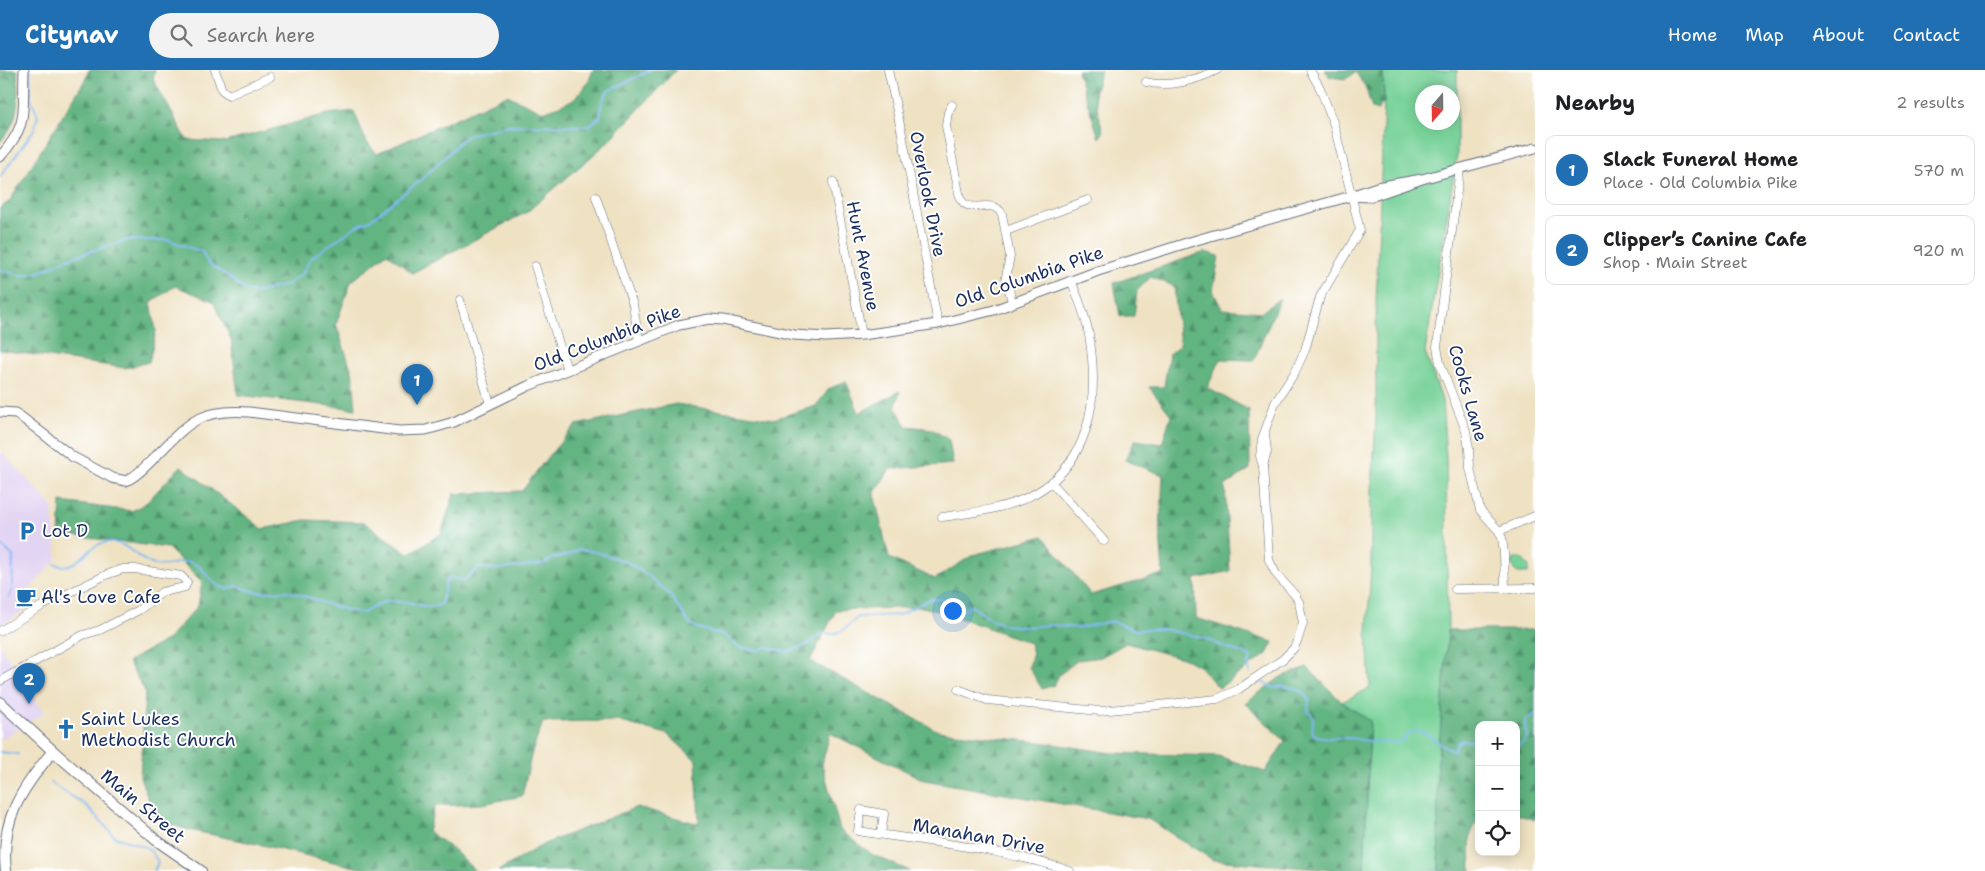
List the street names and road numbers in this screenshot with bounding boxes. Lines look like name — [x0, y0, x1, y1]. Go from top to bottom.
street label: Overlook Drive — [904, 129, 952, 259]
street label: Hunt Avenue — [841, 199, 885, 313]
street label: Old Columbia Pike — [951, 240, 1107, 314]
street label: Old Columbia Pike — [530, 299, 684, 377]
street label: Cooks Lane — [1443, 342, 1493, 444]
street label: Main Street — [96, 764, 190, 848]
street label: Manahan Drive — [911, 813, 1047, 859]

